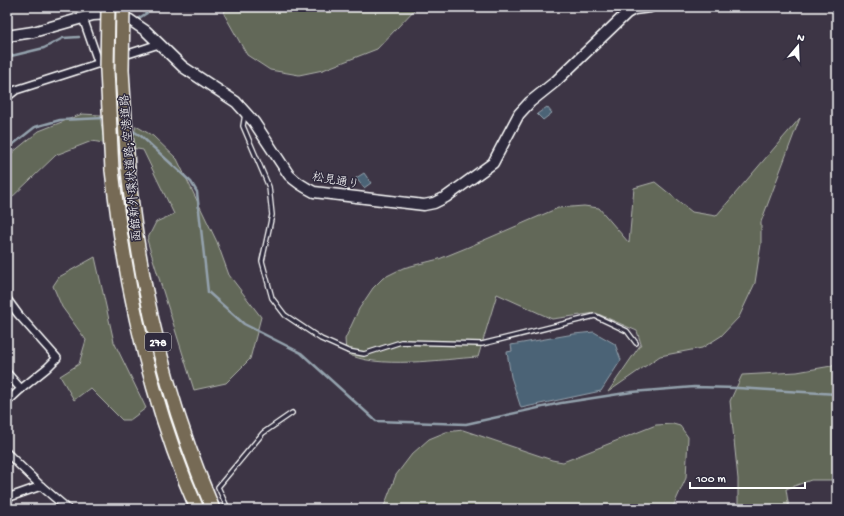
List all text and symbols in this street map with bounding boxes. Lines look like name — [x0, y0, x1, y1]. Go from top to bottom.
north arrow — [778, 26, 818, 66]
text: N — [795, 32, 806, 45]
street label: 函館新外環状道路;空港道路 — [118, 94, 145, 242]
street label: 松見通り — [311, 170, 361, 193]
road number: 278 — [145, 333, 171, 351]
scale bar — [690, 464, 805, 490]
text: 100 m — [695, 473, 726, 487]

